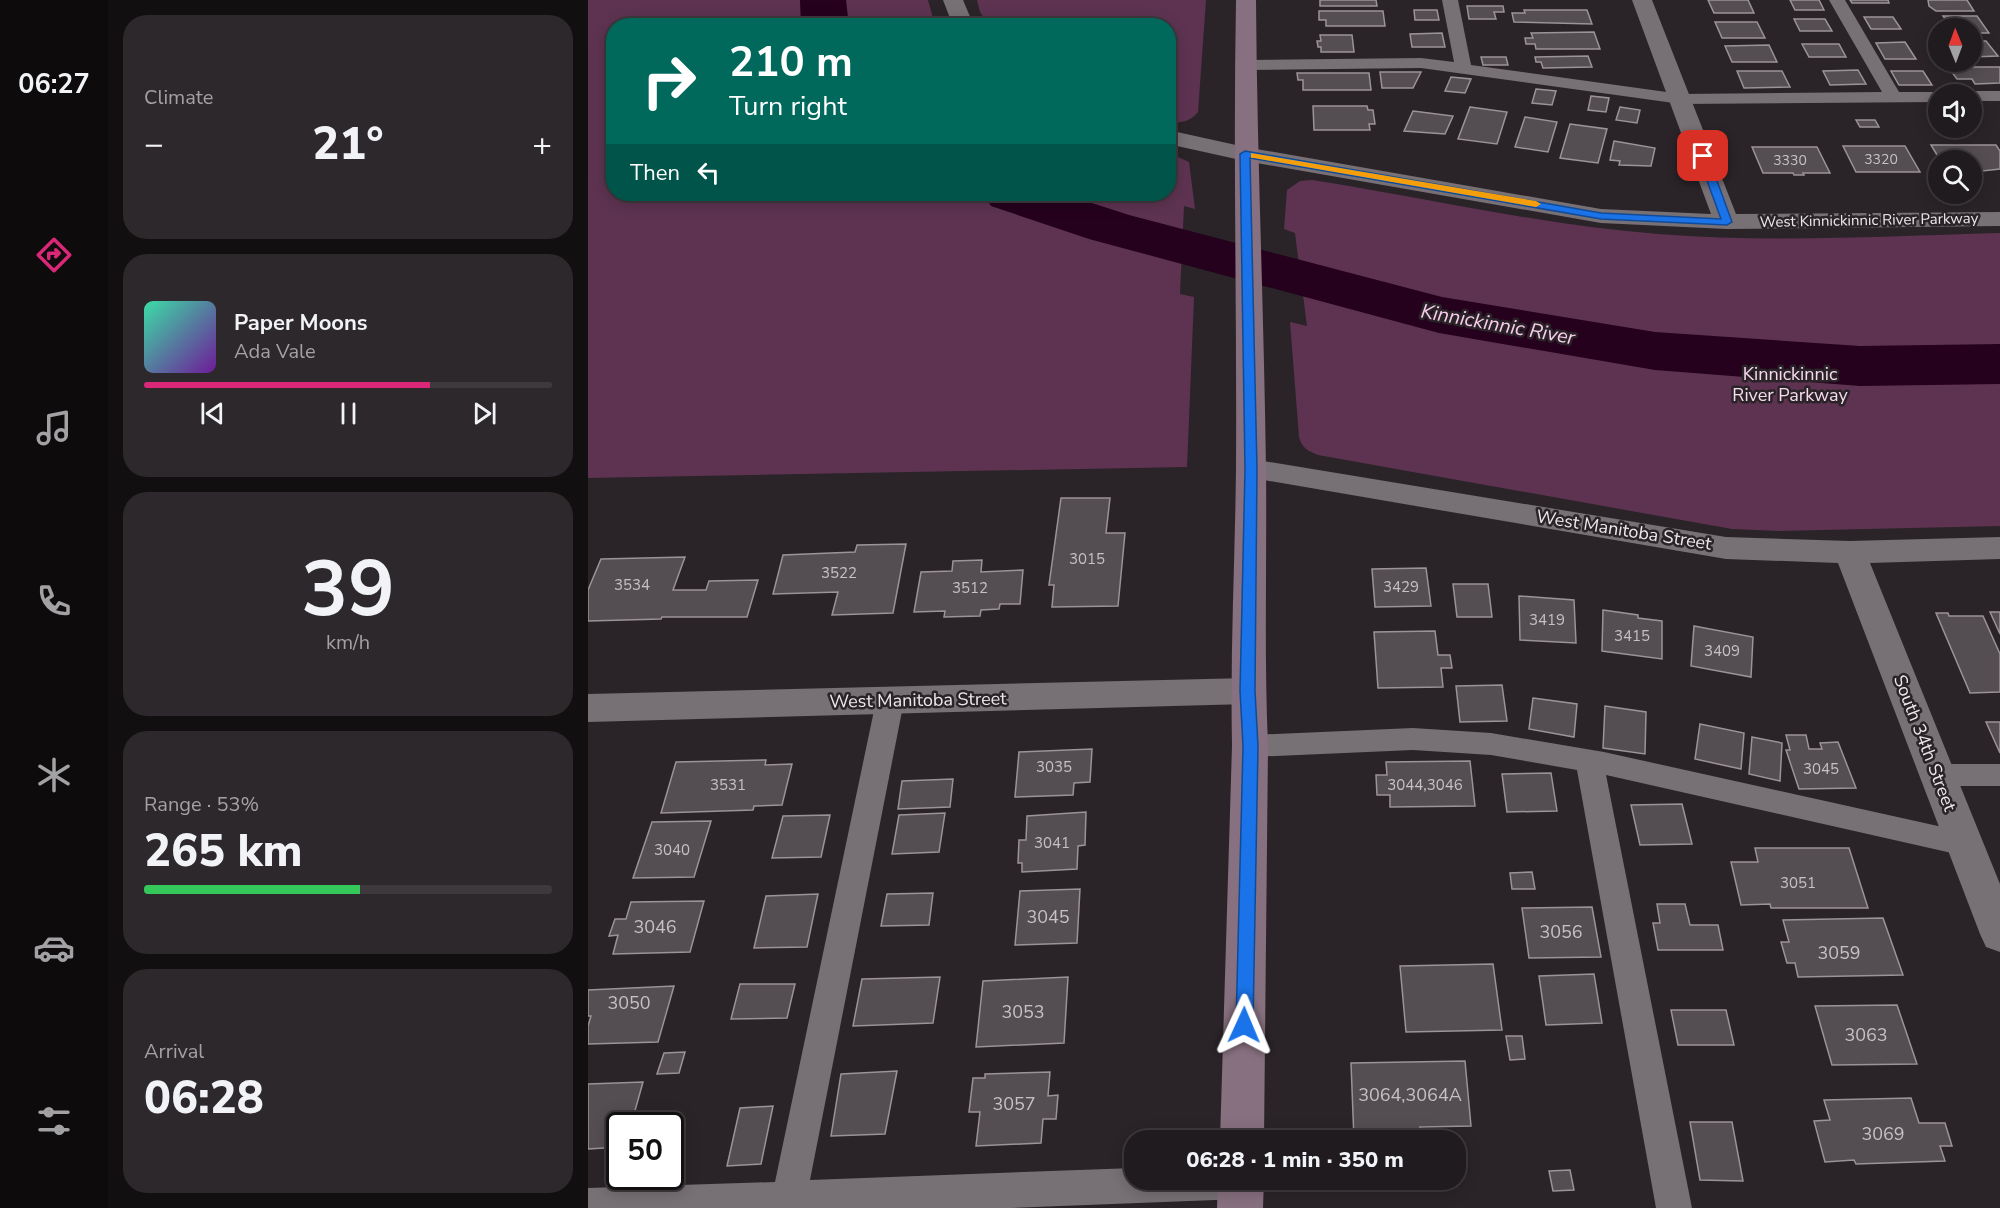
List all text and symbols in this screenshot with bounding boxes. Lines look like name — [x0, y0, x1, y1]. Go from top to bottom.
north arrow — [1928, 18, 1982, 72]
map controls — [1928, 18, 1982, 204]
text: 210 m — [729, 34, 853, 91]
icon: right — [630, 42, 708, 120]
text: 06:27 — [18, 66, 90, 103]
text: Climate — [144, 84, 213, 111]
button: sound — [1928, 84, 1982, 138]
text: Turn right — [729, 88, 847, 125]
text: 21° — [312, 114, 384, 175]
text: − — [144, 122, 164, 167]
text: + — [532, 122, 552, 167]
pin — [1677, 130, 1728, 181]
icon: arrive — [1686, 139, 1719, 172]
house number: 3320 — [1864, 150, 1898, 169]
button: search — [1928, 150, 1982, 204]
house number: 3330 — [1773, 151, 1807, 170]
icon: left — [692, 156, 725, 189]
text: Then — [630, 158, 680, 188]
street label: West Kinnickinnic River Parkway — [1760, 208, 1979, 232]
icon: directions — [33, 234, 75, 276]
water label: Kinnickinnic River — [1419, 298, 1578, 351]
text: Paper Moons — [234, 308, 368, 338]
text: Ada Vale — [234, 338, 316, 365]
park label: Kinnickinnic River Parkway — [1732, 362, 1848, 407]
icon: previous — [196, 397, 229, 430]
icon: pause — [332, 397, 365, 430]
icon: next — [468, 397, 501, 430]
icon: music — [33, 407, 75, 449]
street label: West Manitoba Street — [1535, 504, 1714, 556]
text: 39 — [301, 536, 395, 643]
house number: 3015 — [1069, 549, 1105, 569]
house number: 3522 — [821, 563, 857, 583]
house number: 3534 — [614, 575, 650, 595]
house number: 3429 — [1383, 577, 1419, 597]
house number: 3512 — [952, 578, 988, 598]
icon: phone — [33, 580, 75, 622]
house number: 3419 — [1529, 610, 1565, 630]
house number: 3415 — [1614, 626, 1650, 646]
text: km/h — [326, 629, 370, 656]
house number: 3409 — [1704, 641, 1740, 661]
street label: South 34th Street — [1888, 671, 1962, 815]
street label: West Manitoba Street — [829, 686, 1007, 714]
icon: climate — [33, 754, 75, 796]
house number: 3035 — [1036, 757, 1072, 777]
house number: 3045 — [1803, 759, 1839, 779]
house number: 3531 — [710, 775, 746, 795]
house number: 3044,3046 — [1387, 775, 1463, 795]
text: Range · 53% — [144, 791, 259, 818]
text: 265 km — [144, 821, 303, 882]
house number: 3041 — [1034, 833, 1070, 853]
house number: 3040 — [654, 840, 690, 860]
house number: 3051 — [1780, 873, 1816, 893]
house number: 3045 — [1026, 905, 1070, 929]
house number: 3046 — [633, 915, 677, 939]
house number: 3056 — [1539, 920, 1583, 944]
icon: car — [33, 927, 75, 969]
house number: 3059 — [1817, 941, 1861, 965]
house number: 3050 — [607, 991, 651, 1015]
position arrow — [1212, 993, 1276, 1057]
house number: 3053 — [1001, 1000, 1045, 1024]
house number: 3063 — [1844, 1023, 1888, 1047]
text: Arrival — [144, 1038, 204, 1065]
text: 06:28 — [144, 1068, 264, 1129]
house number: 3064,3064A — [1358, 1083, 1462, 1107]
house number: 3057 — [992, 1092, 1036, 1116]
icon: filters — [33, 1100, 75, 1142]
speed limit sign: 50 — [606, 1112, 684, 1190]
house number: 3069 — [1861, 1122, 1905, 1146]
text: 06:28 · 1 min · 350 m — [1186, 1145, 1404, 1175]

